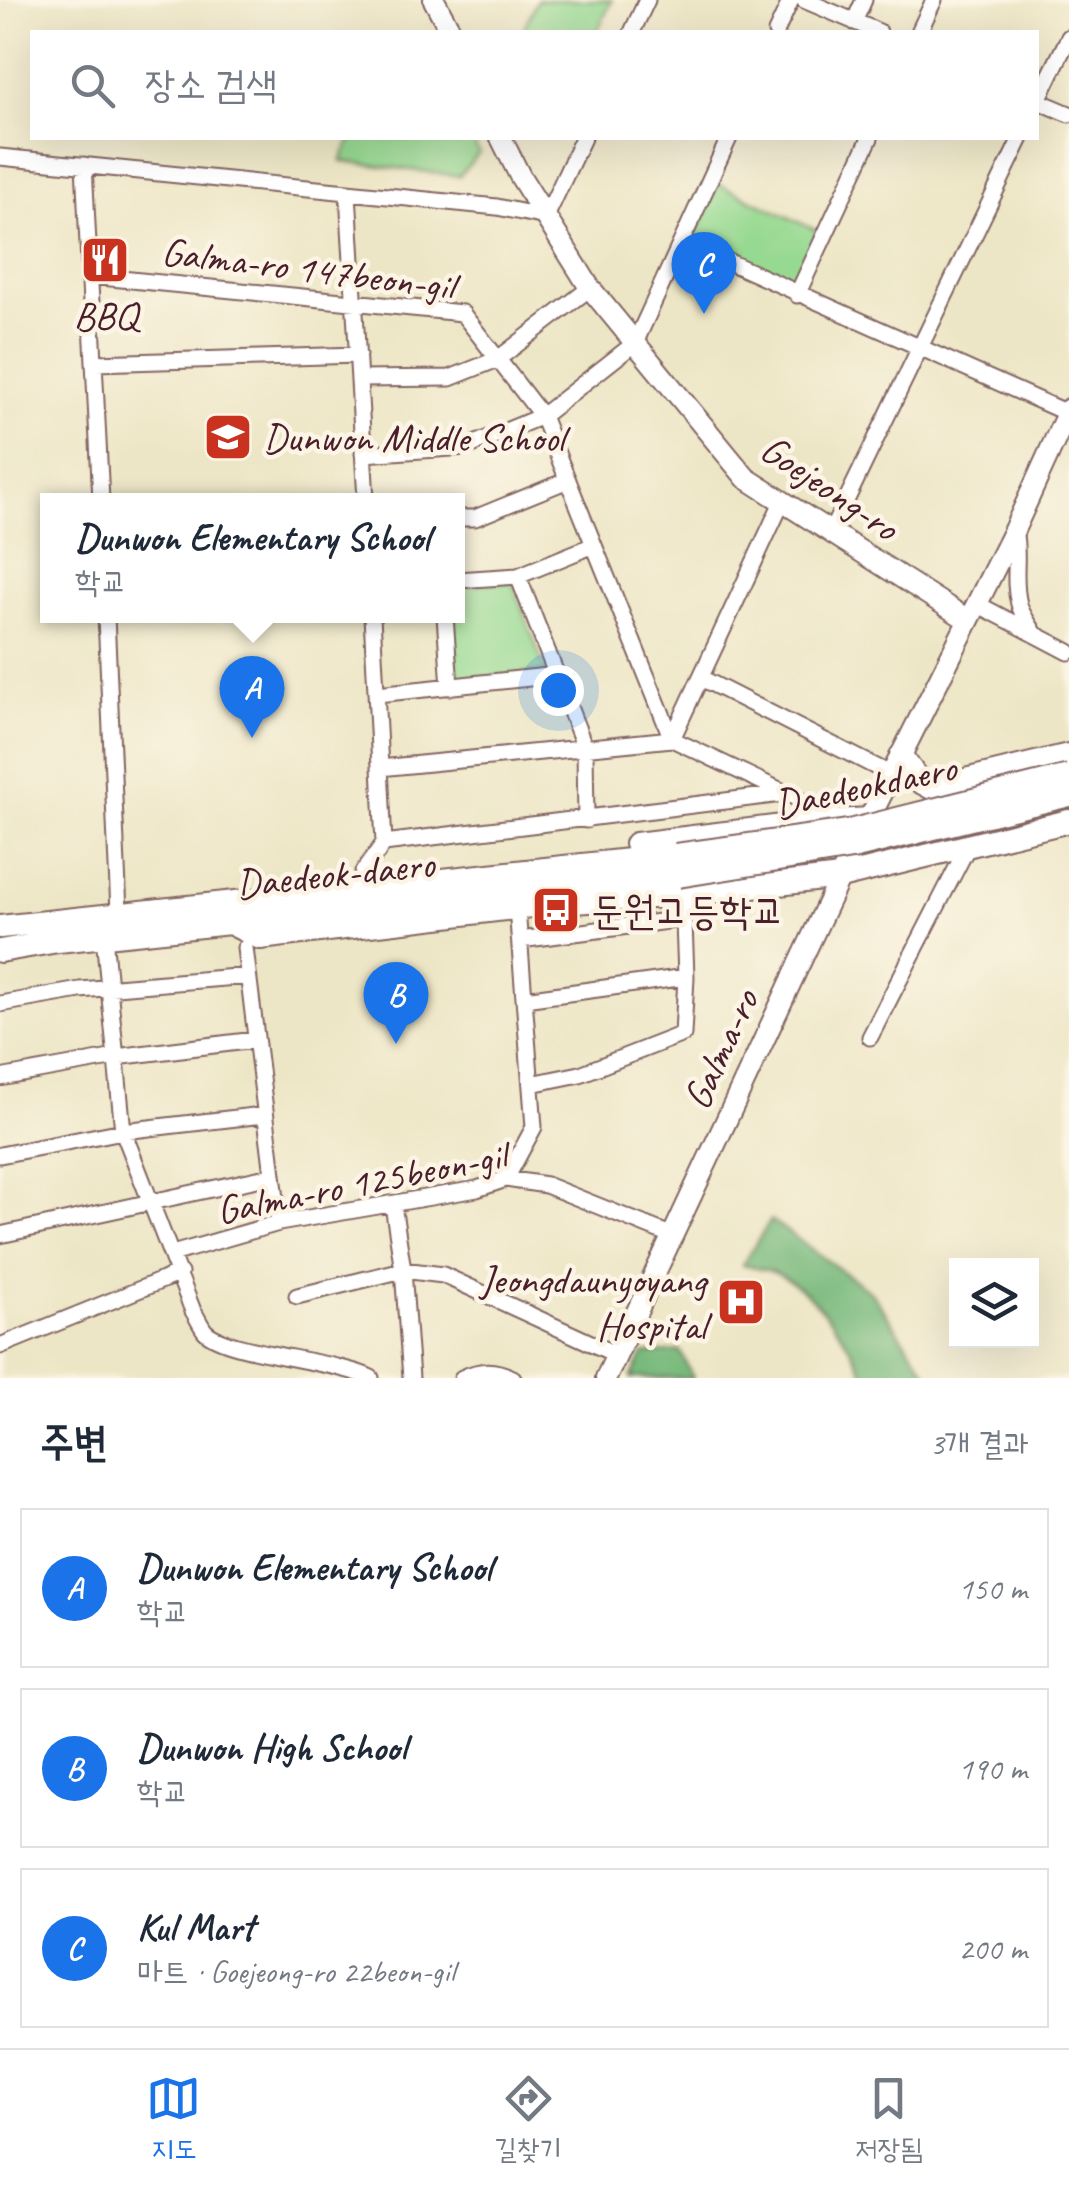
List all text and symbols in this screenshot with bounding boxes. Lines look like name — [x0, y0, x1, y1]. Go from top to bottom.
search box — [30, 30, 1039, 140]
icon: search — [65, 58, 120, 113]
text: 장소 검색 — [145, 61, 277, 108]
street label: Galma-ro 147beon-gil — [159, 226, 463, 312]
pin: C — [672, 232, 736, 314]
restaurant icon: BBQ — [79, 234, 131, 286]
place label: BBQ — [74, 291, 142, 341]
school or university icon: Dunwon Middle School — [202, 411, 254, 463]
place label: Dunwon Middle School — [263, 413, 571, 463]
street label: Goejeong-ro — [751, 424, 909, 553]
popup — [40, 493, 465, 623]
text: Dunwon Elementary School — [75, 514, 430, 561]
text: 학교 — [75, 561, 127, 602]
pin: A — [220, 656, 284, 738]
your location — [533, 665, 584, 716]
street label: Daedeokdaero — [770, 742, 962, 830]
street label: Daedeok-daero — [234, 839, 438, 909]
bus stop icon: 둔원고등학교 — [530, 884, 582, 936]
place label: 둔원고등학교 — [591, 886, 784, 936]
pin: B — [364, 962, 428, 1044]
street label: Galma-ro — [672, 980, 771, 1117]
street label: Galma-ro 125beon-gil — [212, 1129, 516, 1236]
place label: Jeongdaunyoyang Hospital — [478, 1255, 713, 1351]
map controls — [949, 1258, 1039, 1348]
button: layers — [949, 1258, 1039, 1348]
hospital icon: Jeongdaunyoyang Hospital — [715, 1276, 767, 1328]
text: 주변 — [40, 1416, 108, 1469]
text: 3개 결과 — [930, 1423, 1029, 1464]
text: Dunwon Elementary School — [137, 1544, 492, 1591]
text: A — [66, 1568, 83, 1609]
text: 150 m — [958, 1568, 1027, 1609]
text: 학교 — [137, 1591, 189, 1632]
text: Dunwon High School — [137, 1724, 406, 1771]
text: B — [66, 1748, 83, 1789]
text: 190 m — [958, 1748, 1027, 1789]
text: 학교 — [137, 1771, 189, 1812]
text: Kul Mart — [137, 1904, 254, 1951]
text: C — [67, 1928, 82, 1969]
text: 200 m — [958, 1928, 1027, 1969]
text: 마트 · Goejeong-ro 22beon-gil — [137, 1951, 455, 1992]
tab: 지도 — [146, 2071, 201, 2168]
tab: 길찾기 — [494, 2071, 562, 2168]
tab: 저장됨 — [855, 2071, 923, 2168]

